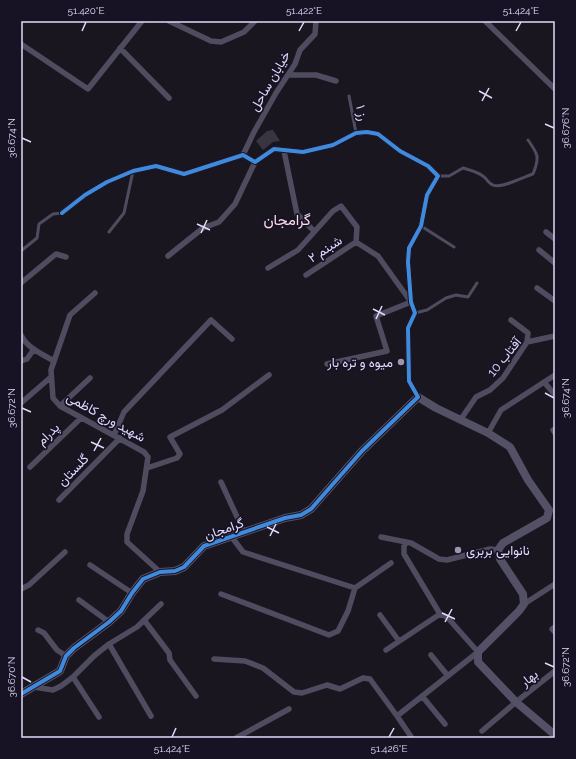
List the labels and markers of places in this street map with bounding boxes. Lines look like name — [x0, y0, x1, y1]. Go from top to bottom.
place label: میوه و تره بار — [326, 355, 393, 371]
marker: میوه و تره بار — [396, 357, 406, 367]
place label: نانوایی بربری — [466, 543, 530, 559]
marker: نانوایی بربری — [453, 545, 463, 555]

